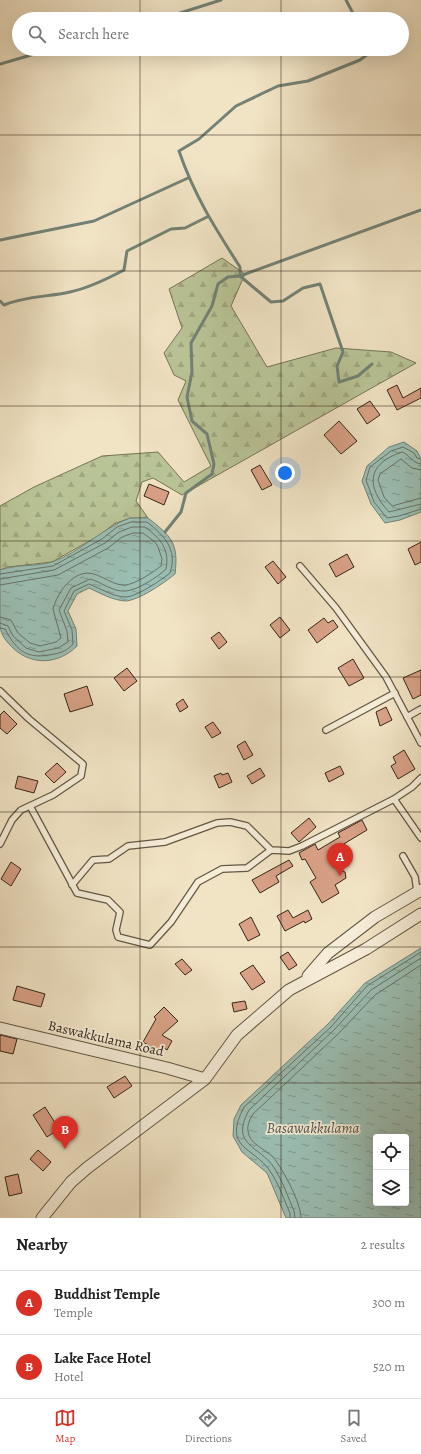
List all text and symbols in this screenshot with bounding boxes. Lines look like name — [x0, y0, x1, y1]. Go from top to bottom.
search box — [12, 12, 409, 56]
icon: search — [26, 23, 48, 45]
text: Search here — [58, 24, 129, 44]
your location — [275, 463, 295, 483]
pin: A — [327, 843, 353, 876]
street label: Baswakkulama Road — [46, 1016, 166, 1061]
pin: B — [52, 1116, 78, 1149]
water label: Basawakkulama — [267, 1118, 360, 1138]
map controls — [373, 1134, 409, 1206]
button: locate — [373, 1134, 409, 1170]
button: layers — [373, 1170, 409, 1206]
text: Nearby — [16, 1233, 67, 1256]
text: 2 results — [361, 1236, 405, 1253]
text: Buddhist Temple — [54, 1284, 160, 1304]
text: A — [25, 1294, 33, 1311]
text: 300 m — [372, 1294, 405, 1311]
text: Temple — [54, 1304, 93, 1321]
text: Lake Face Hotel — [54, 1348, 151, 1368]
text: B — [25, 1358, 33, 1375]
text: 520 m — [373, 1358, 405, 1375]
text: Hotel — [54, 1368, 83, 1385]
tab: Map — [54, 1407, 76, 1446]
tab: Directions — [185, 1407, 232, 1446]
tab: Saved — [341, 1407, 367, 1446]

